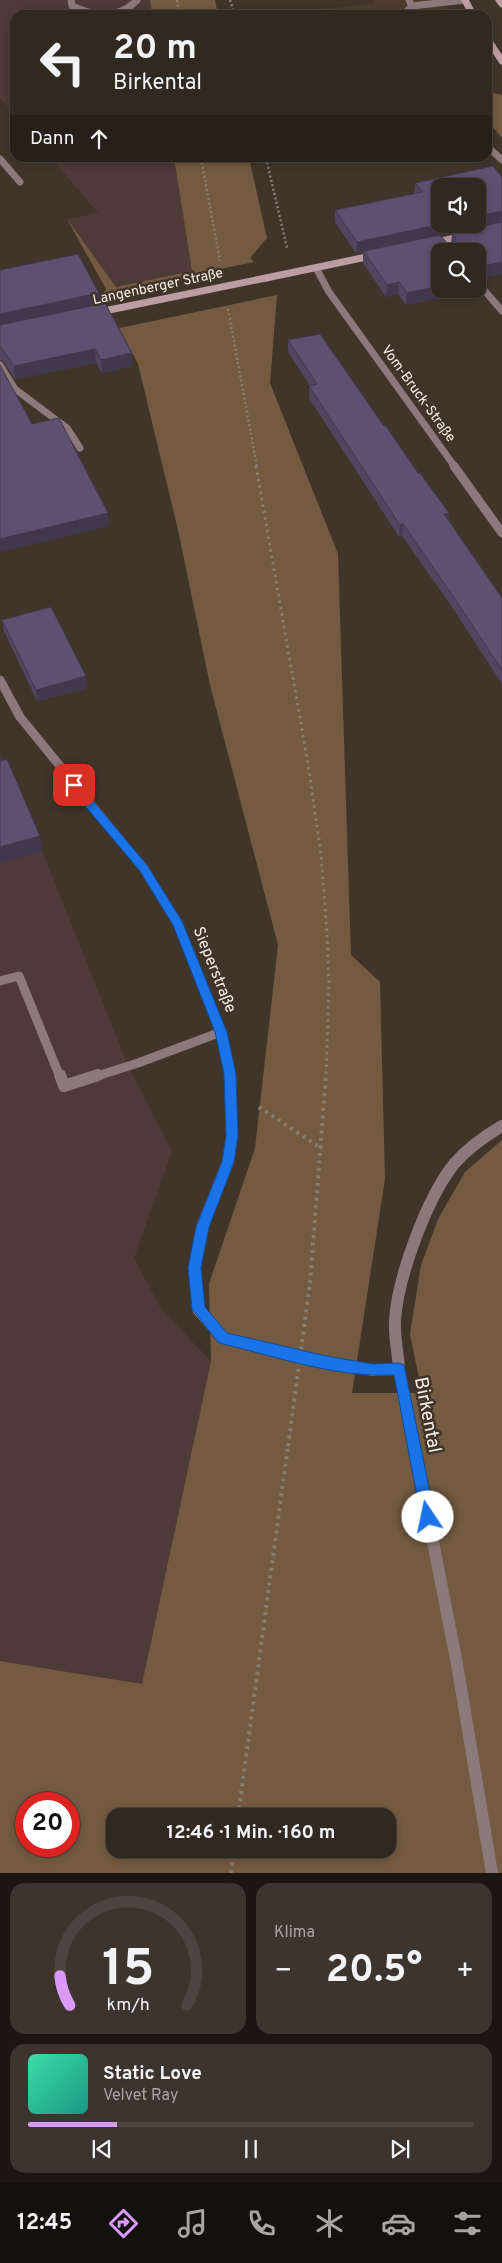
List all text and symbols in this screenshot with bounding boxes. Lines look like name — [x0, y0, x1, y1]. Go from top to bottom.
text: 20 m — [113, 27, 197, 71]
icon: left — [30, 30, 95, 95]
text: Birkental — [113, 70, 202, 97]
icon: ahead — [85, 125, 113, 153]
text: Dann — [30, 127, 75, 151]
map controls — [431, 178, 486, 298]
button: sound — [431, 178, 486, 233]
button: search — [431, 243, 486, 298]
street label: Langenberger Straße — [91, 265, 225, 309]
street label: Vom-Bruck-Straße — [377, 342, 459, 446]
pin — [53, 764, 95, 806]
icon: arrive — [60, 771, 88, 799]
street label: Sieperstraße — [188, 924, 240, 1016]
street label: Birkental — [408, 1375, 446, 1455]
position arrow — [401, 1490, 453, 1542]
speed limit sign: 20 — [15, 1792, 80, 1857]
text: 12:46 · 1 Min. · 160 m — [167, 1821, 336, 1845]
text: Klima — [274, 1923, 315, 1943]
text: 15 — [102, 1938, 154, 2004]
text: 20.5° — [326, 1947, 422, 1996]
text: − — [274, 1954, 292, 1990]
text: + — [456, 1954, 474, 1990]
text: km/h — [106, 1994, 150, 2017]
text: Static Love — [103, 2062, 202, 2086]
text: Velvet Ray — [103, 2086, 178, 2106]
icon: previous — [88, 2135, 116, 2163]
icon: pause — [237, 2135, 265, 2163]
icon: next — [386, 2135, 414, 2163]
icon: directions — [106, 2206, 141, 2241]
icon: music — [175, 2206, 210, 2241]
icon: phone — [244, 2206, 279, 2241]
icon: climate — [312, 2206, 347, 2241]
icon: car — [381, 2206, 416, 2241]
icon: filters — [450, 2206, 485, 2241]
text: 12:45 — [17, 2210, 72, 2237]

